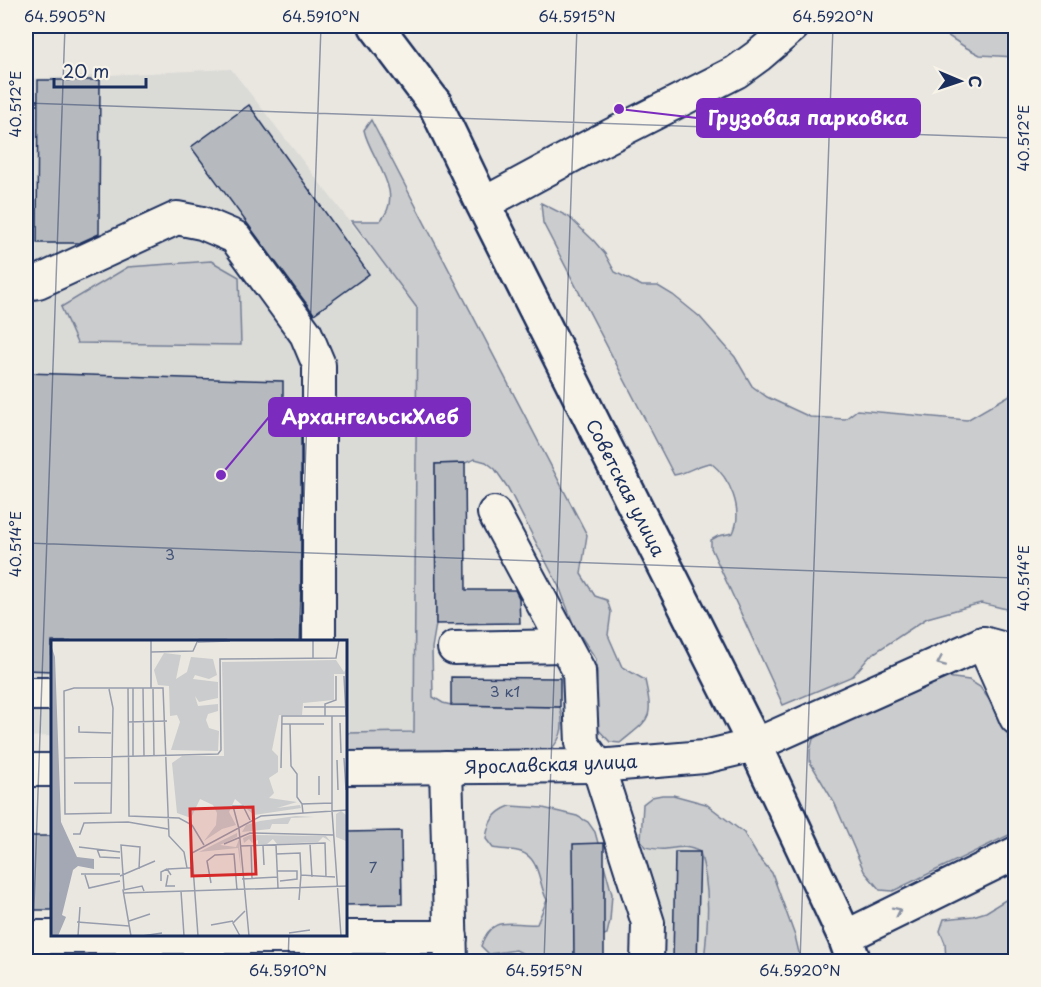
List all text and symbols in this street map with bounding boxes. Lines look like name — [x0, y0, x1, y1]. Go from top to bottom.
text: 64.5905°N — [24, 4, 106, 27]
text: 64.5910°N — [282, 4, 360, 27]
text: 64.5915°N — [538, 4, 616, 27]
text: 64.5920°N — [792, 4, 874, 27]
scale bar — [54, 51, 146, 89]
north arrow — [930, 51, 990, 111]
text: 20 m — [63, 57, 109, 84]
text: 40.512°E — [3, 70, 26, 138]
text: С — [964, 75, 988, 88]
callout: Грузовая парковка — [697, 99, 920, 137]
text: Грузовая парковка — [708, 102, 909, 132]
text: 40.512°E — [1011, 104, 1034, 172]
callout: АрхангельскХлеб — [269, 398, 470, 436]
text: АрхангельскХлеб — [281, 401, 459, 431]
street label: Советская улица — [580, 414, 673, 561]
text: 40.514°E — [3, 511, 26, 577]
house number: 3 — [165, 542, 175, 565]
text: 40.514°E — [1011, 545, 1034, 611]
inset map — [51, 640, 346, 936]
one-way arrow — [937, 654, 948, 666]
house number: 3 к1 — [490, 679, 520, 702]
street label: Ярославская улица — [463, 747, 638, 780]
house number: 7 — [369, 855, 378, 878]
one-way arrow — [891, 906, 902, 918]
text: 64.5910°N — [249, 958, 327, 981]
text: 64.5915°N — [505, 958, 583, 981]
text: 64.5920°N — [759, 958, 841, 981]

